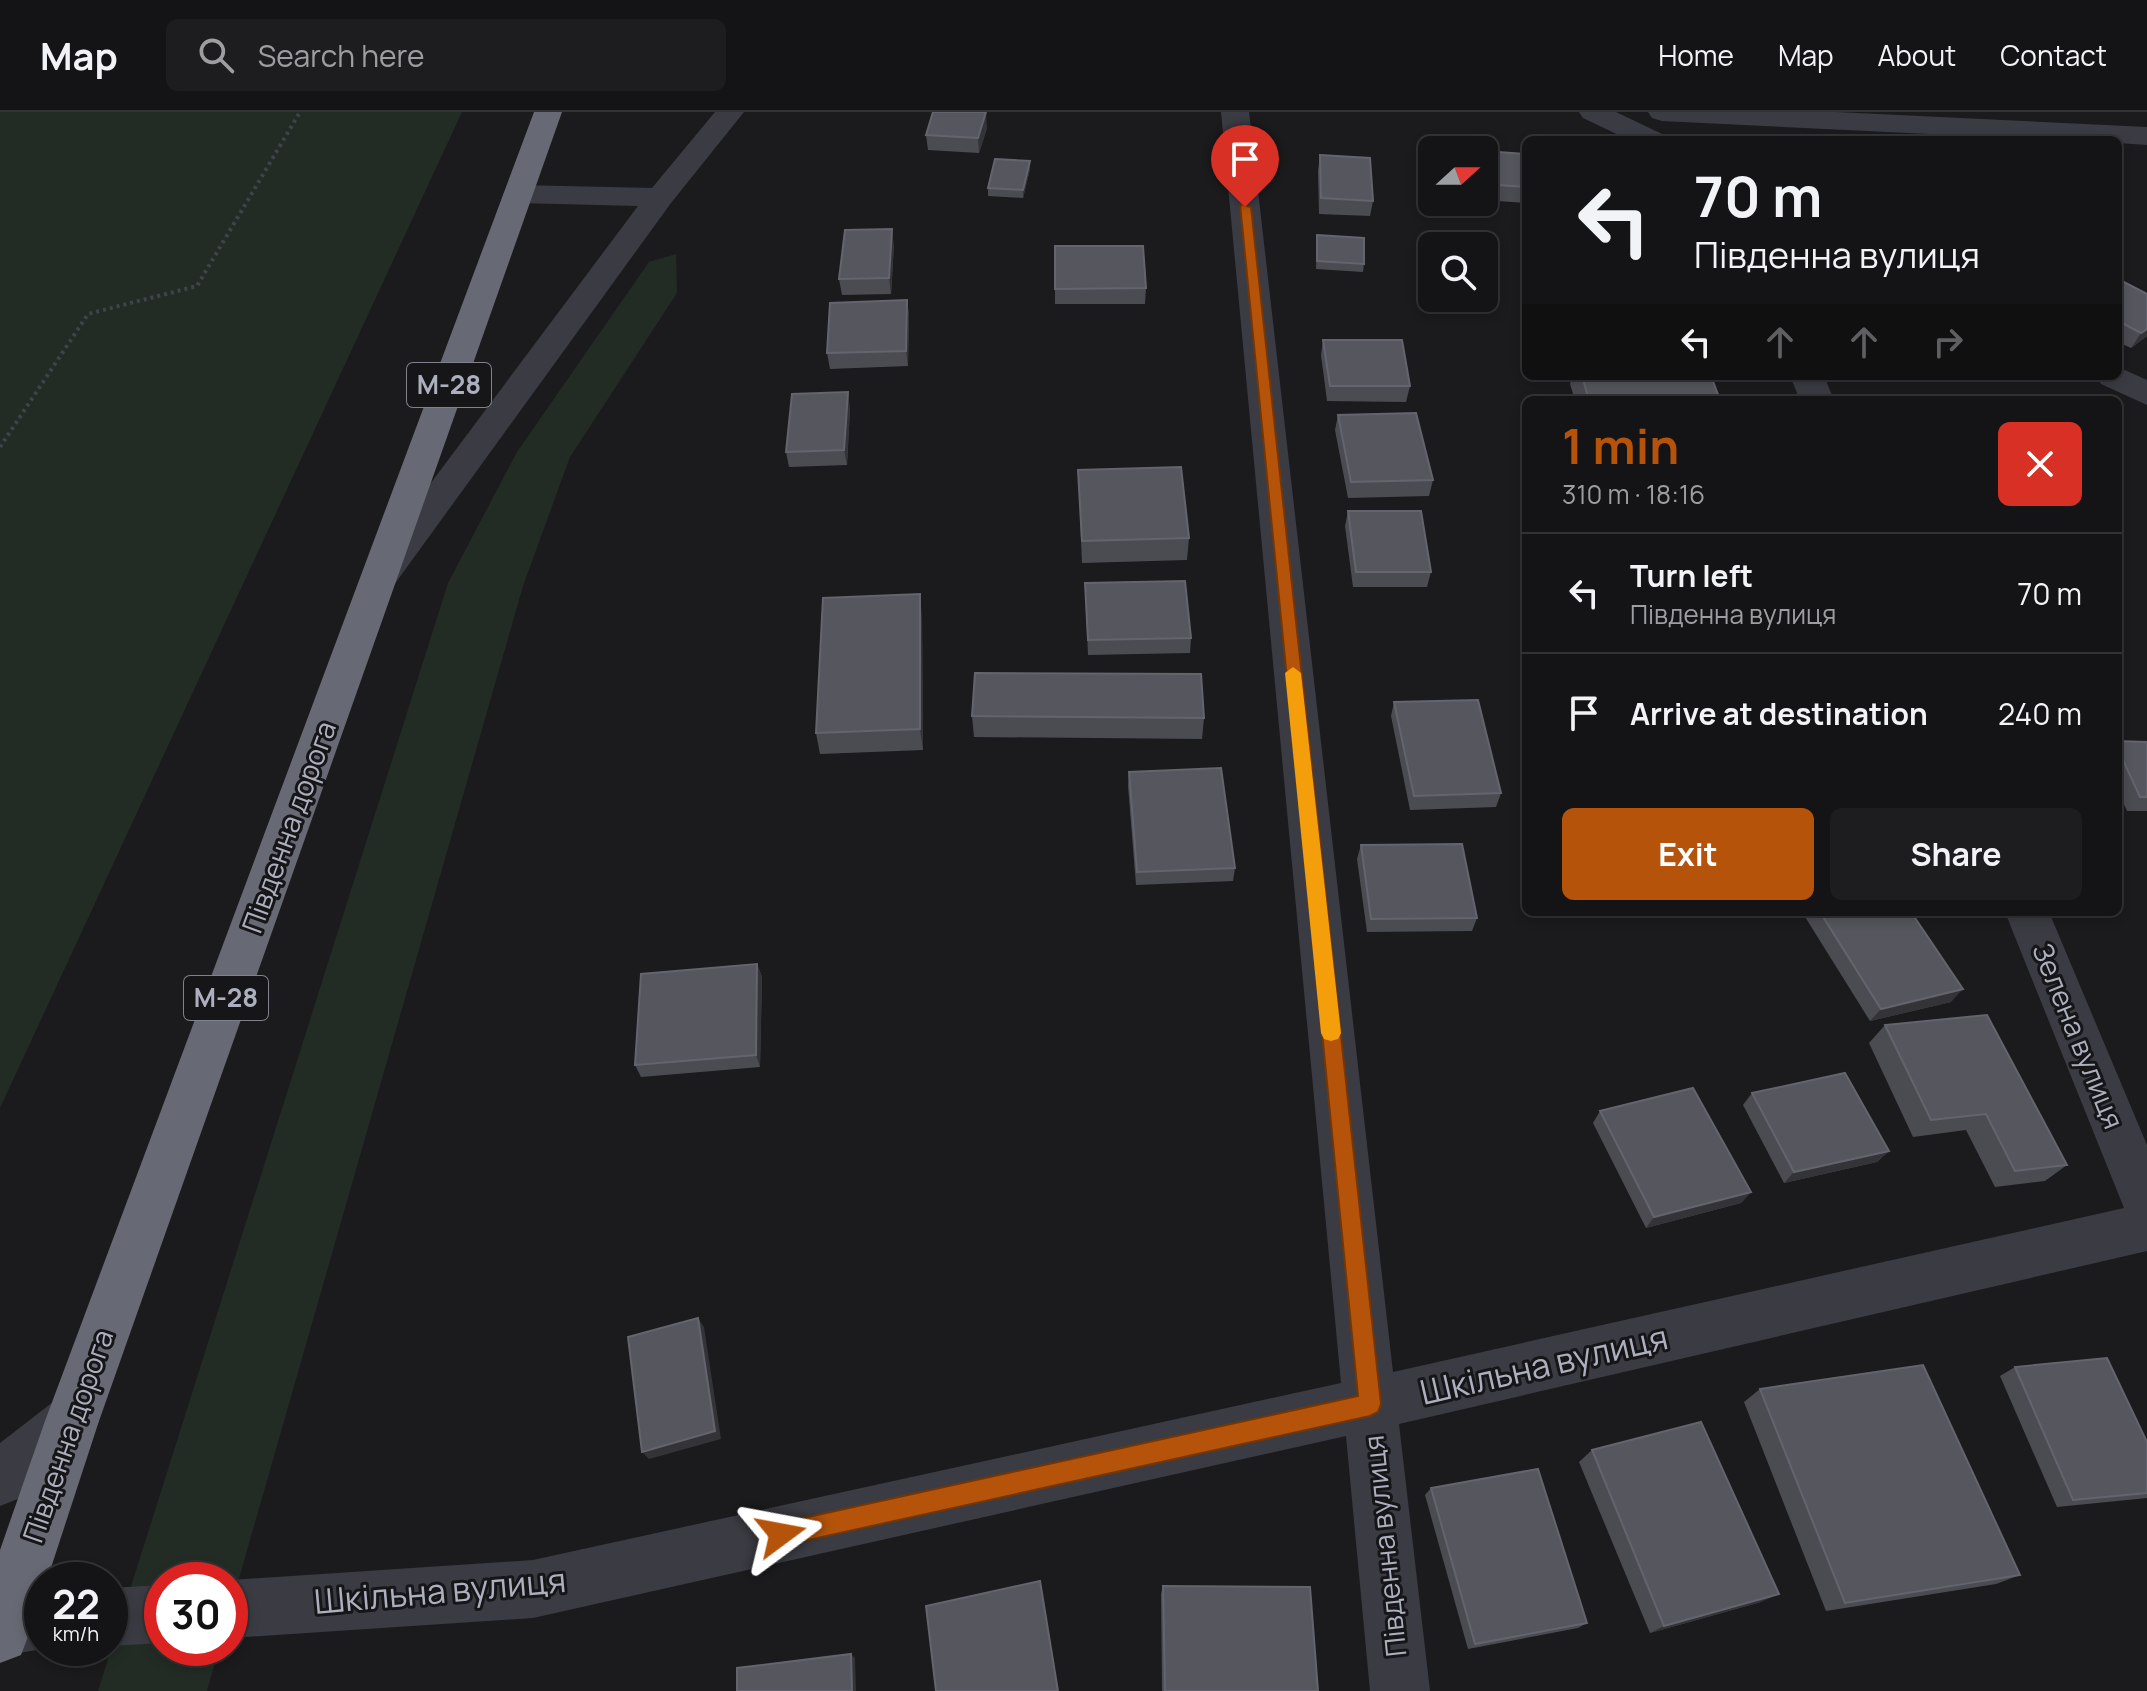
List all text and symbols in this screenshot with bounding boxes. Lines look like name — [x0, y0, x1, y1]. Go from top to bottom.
search box — [166, 19, 726, 91]
text: Map — [40, 29, 118, 81]
icon: search — [194, 33, 238, 77]
text: Search here — [258, 35, 425, 76]
text: Home — [1658, 36, 1734, 74]
text: Map — [1778, 36, 1834, 74]
text: About — [1878, 36, 1956, 74]
text: Contact — [2000, 36, 2107, 74]
pin — [1211, 125, 1279, 207]
north arrow — [1418, 136, 1498, 216]
map controls — [1418, 136, 1498, 312]
icon: arrive — [1223, 137, 1267, 181]
text: 70 m — [1694, 157, 1822, 234]
icon: left — [1562, 168, 1666, 272]
text: Південна вулиця — [1694, 230, 1980, 279]
button: search — [1418, 232, 1498, 312]
icon: left — [1674, 320, 1718, 364]
icon: ahead — [1758, 320, 1802, 364]
icon: ahead — [1842, 320, 1886, 364]
icon: right — [1926, 320, 1970, 364]
road number: М-28 — [407, 363, 491, 407]
text: 1 min — [1562, 413, 1679, 478]
button: close — [1998, 422, 2082, 506]
text: 310 m · 18:16 — [1562, 476, 1705, 512]
text: Turn left — [1630, 555, 1753, 596]
icon: left — [1562, 571, 1606, 615]
text: 70 m — [2017, 573, 2082, 614]
text: Південна вулиця — [1630, 596, 1836, 632]
icon: arrive — [1562, 691, 1606, 735]
text: Arrive at destination — [1630, 693, 1928, 734]
text: 240 m — [1998, 693, 2082, 734]
street label: Південна дорога — [232, 716, 344, 938]
button: Exit — [1562, 808, 1814, 900]
button: Share — [1830, 808, 2082, 900]
street label: Зелена вулиця — [2024, 937, 2133, 1134]
road number: М-28 — [184, 976, 268, 1020]
street label: Шкільна вулиця — [1415, 1313, 1672, 1415]
street label: Південна дорога — [13, 1324, 121, 1547]
street label: Південна вулиця — [1353, 1434, 1415, 1659]
position arrow — [739, 1492, 823, 1576]
street label: Шкільна вулиця — [312, 1556, 568, 1624]
speed limit sign: 30 — [144, 1562, 248, 1666]
text: 22 — [52, 1576, 100, 1631]
text: km/h — [53, 1620, 99, 1647]

